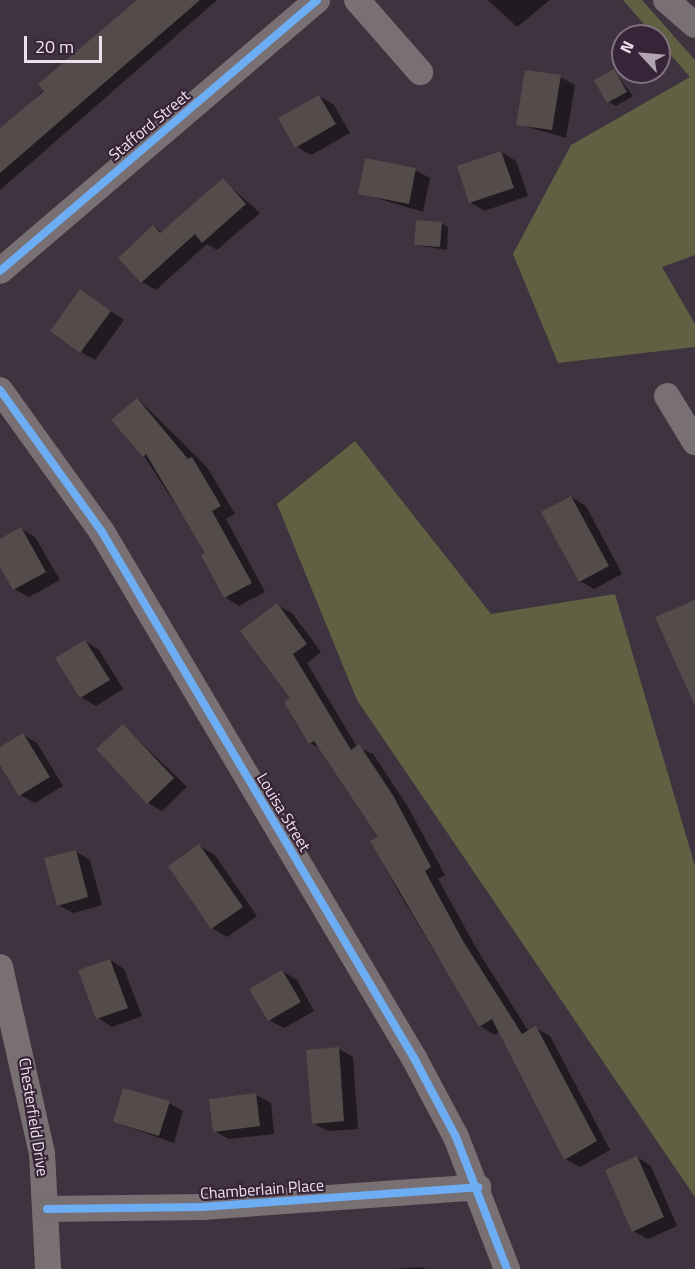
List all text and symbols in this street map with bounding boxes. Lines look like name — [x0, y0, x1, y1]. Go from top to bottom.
scale bar — [27, 24, 105, 62]
north arrow — [611, 24, 671, 84]
text: 20 m — [35, 33, 74, 60]
text: N — [613, 37, 640, 57]
street label: Stafford Street — [105, 86, 193, 164]
street label: Louisa Street — [253, 769, 315, 855]
street label: Chesterfield Drive — [15, 1056, 53, 1178]
street label: Chamberlain Place — [199, 1175, 325, 1203]

